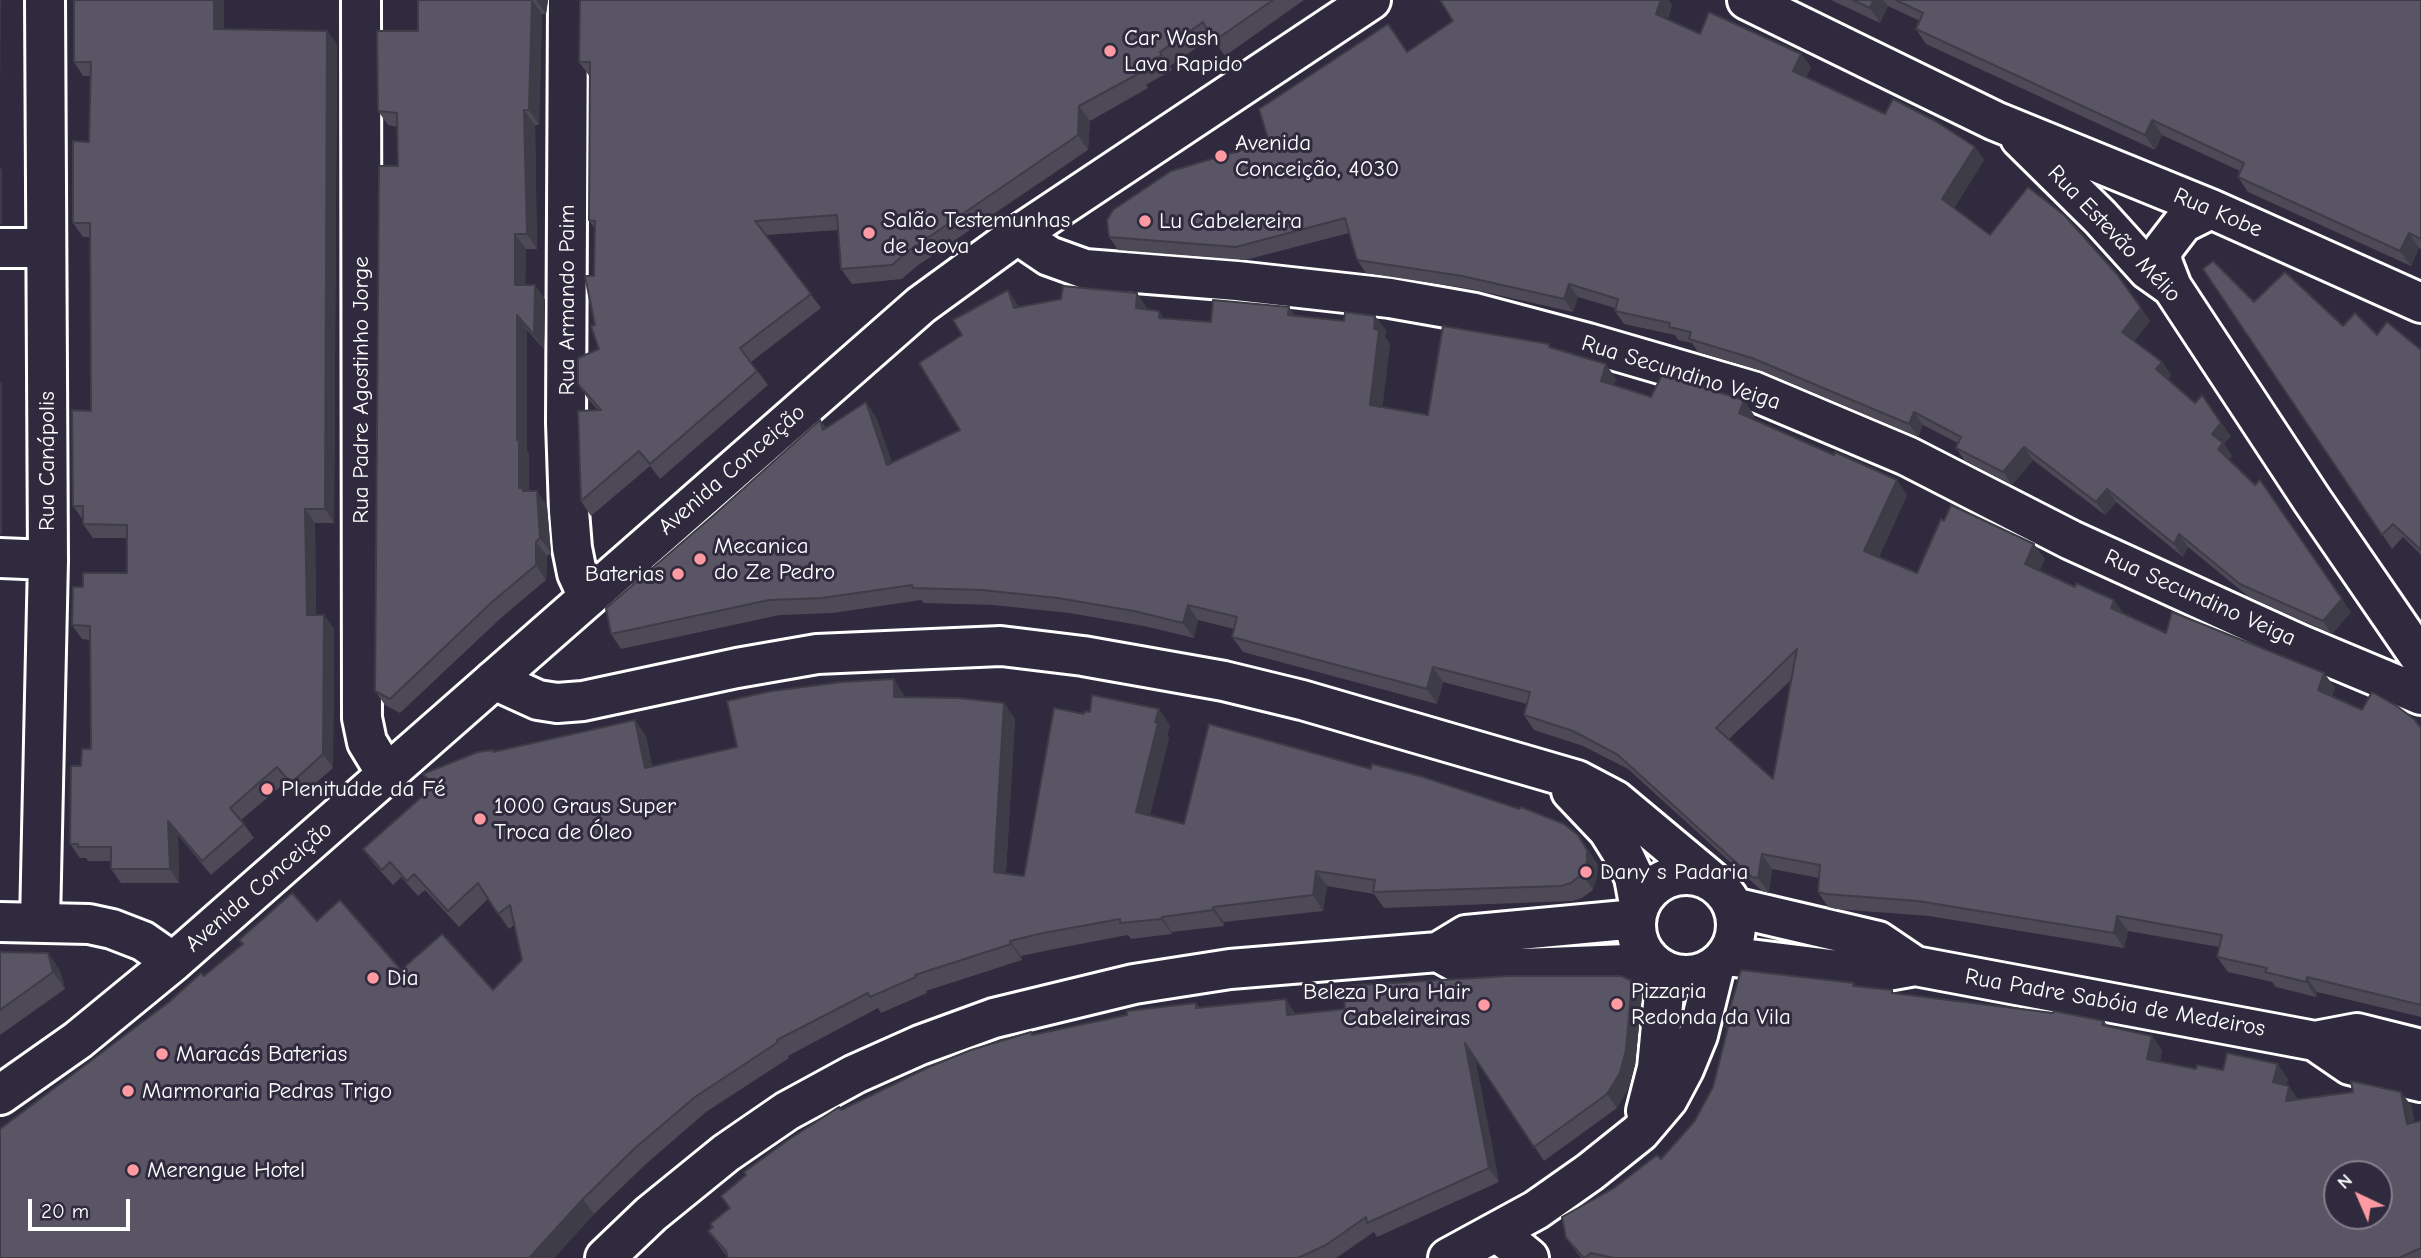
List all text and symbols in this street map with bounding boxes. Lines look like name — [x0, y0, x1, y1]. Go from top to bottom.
place label: Car Wash Lava Rapido — [1124, 24, 1243, 78]
marker: Car Wash Lava Rapido — [1102, 43, 1118, 59]
place label: Avenida Conceição, 4030 — [1235, 129, 1399, 183]
marker: Avenida Conceição, 4030 — [1213, 148, 1229, 164]
street label: Rua Estevão Mélio — [2042, 160, 2186, 308]
street label: Rua Kobe — [2169, 182, 2267, 244]
street label: Rua Armando Paim — [553, 204, 581, 396]
place label: Salão Testemunhas de Jeova — [883, 206, 1070, 260]
place label: Lu Cabelereira — [1159, 207, 1302, 235]
marker: Lu Cabelereira — [1137, 213, 1153, 229]
marker: Salão Testemunhas de Jeova — [861, 225, 877, 241]
street label: Rua Padre Agostinho Jorge — [347, 256, 375, 524]
street label: Rua Secundino Veiga — [1578, 330, 1784, 416]
street label: Rua Canápolis — [33, 391, 61, 531]
street label: Avenida Conceição — [653, 399, 811, 541]
place label: Mecanica do Ze Pedro — [714, 532, 835, 586]
street label: Rua Secundino Veiga — [2100, 543, 2300, 653]
marker: Mecanica do Ze Pedro — [692, 551, 708, 567]
place label: Baterias — [585, 560, 664, 588]
marker: Baterias — [670, 566, 686, 582]
place label: Plenitudde da Fé — [281, 775, 446, 803]
marker: Plenitudde da Fé — [259, 781, 275, 797]
place label: 1000 Graus Super Troca de Óleo — [494, 792, 676, 846]
marker: 1000 Graus Super Troca de Óleo — [472, 811, 488, 827]
street label: Avenida Conceição — [180, 816, 338, 958]
place label: Dany s Padaria — [1600, 858, 1748, 886]
marker: Dany s Padaria — [1578, 864, 1594, 880]
street label: Rua Padre Sabóia de Medeiros — [1963, 963, 2267, 1043]
place label: Dia — [387, 964, 419, 992]
marker: Dia — [365, 970, 381, 986]
place label: Pizzaria Redonda da Vila — [1631, 977, 1791, 1031]
place label: Beleza Pura Hair Cabeleireiras — [1303, 978, 1470, 1032]
marker: Pizzaria Redonda da Vila — [1609, 996, 1625, 1012]
marker: Beleza Pura Hair Cabeleireiras — [1476, 997, 1492, 1013]
place label: Maracás Baterias — [176, 1040, 347, 1068]
marker: Maracás Baterias — [154, 1046, 170, 1062]
place label: Marmoraria Pedras Trigo — [142, 1077, 392, 1105]
marker: Marmoraria Pedras Trigo — [120, 1083, 136, 1099]
place label: Merengue Hotel — [147, 1156, 305, 1184]
north arrow — [2323, 1160, 2393, 1230]
marker: Merengue Hotel — [125, 1162, 141, 1178]
text: N — [2333, 1169, 2357, 1194]
scale bar — [32, 1184, 133, 1228]
text: 20 m — [41, 1199, 89, 1223]

